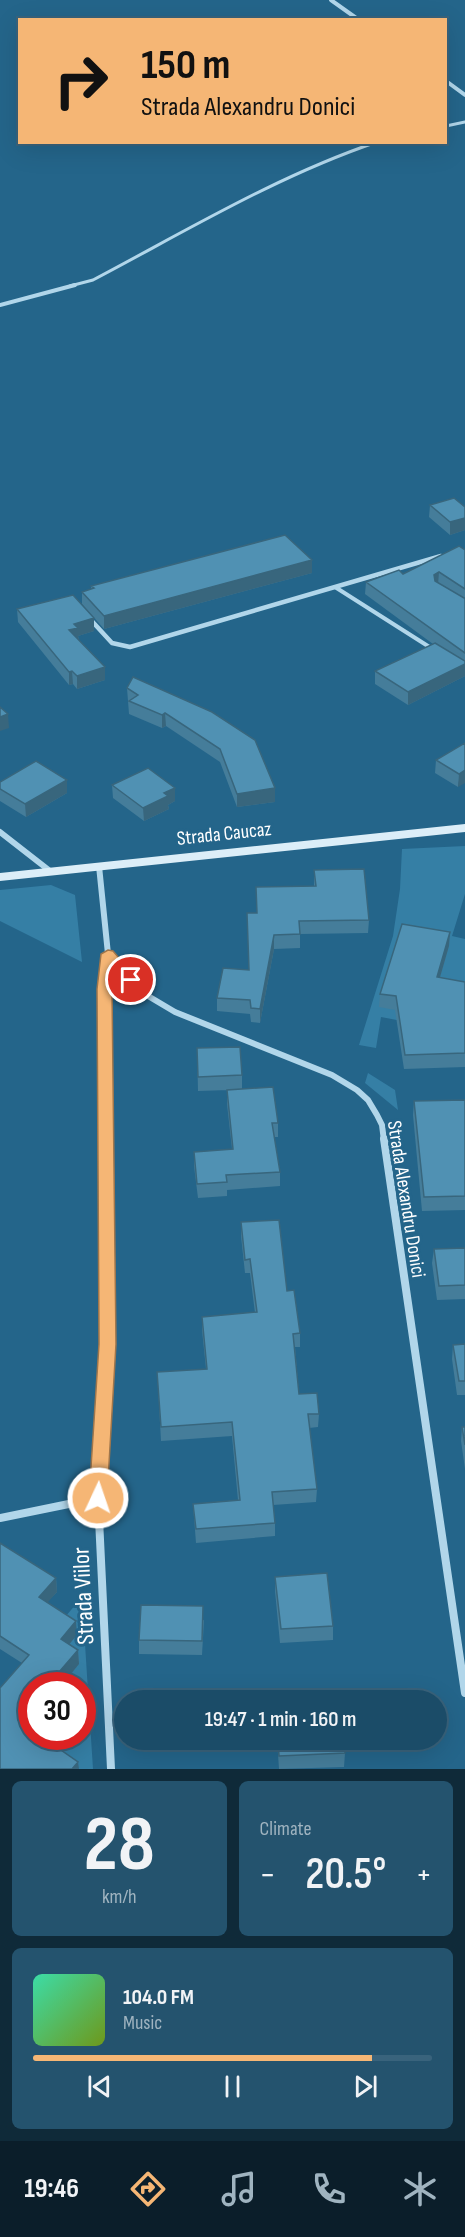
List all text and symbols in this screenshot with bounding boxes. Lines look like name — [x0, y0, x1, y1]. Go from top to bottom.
text: 150 m — [141, 40, 230, 91]
icon: right — [42, 42, 120, 120]
text: Strada Alexandru Donici — [141, 91, 355, 123]
street label: Strada Caucaz — [176, 817, 273, 851]
pin — [105, 954, 156, 1005]
icon: arrive — [114, 963, 147, 996]
street label: Strada Alexandru Donici — [382, 1119, 430, 1279]
position arrow — [66, 1466, 130, 1530]
street label: Strada Viilor — [66, 1546, 101, 1645]
speed limit sign: 30 — [18, 1672, 96, 1750]
text: 19:47 · 1 min · 160 m — [205, 1706, 356, 1733]
text: 28 — [84, 1799, 155, 1892]
text: Climate — [260, 1817, 312, 1841]
text: 20.5° — [305, 1847, 386, 1902]
text: − — [260, 1855, 276, 1895]
text: + — [416, 1855, 432, 1895]
text: km/h — [102, 1885, 137, 1909]
text: 104.0 FM — [123, 1984, 194, 2011]
text: Music — [123, 2011, 162, 2035]
icon: previous — [83, 2070, 116, 2103]
icon: pause — [216, 2070, 249, 2103]
icon: next — [349, 2070, 382, 2103]
icon: directions — [127, 2168, 169, 2210]
icon: music — [218, 2168, 260, 2210]
icon: phone — [308, 2168, 350, 2210]
icon: climate — [399, 2168, 441, 2210]
text: 19:46 — [24, 2173, 79, 2205]

